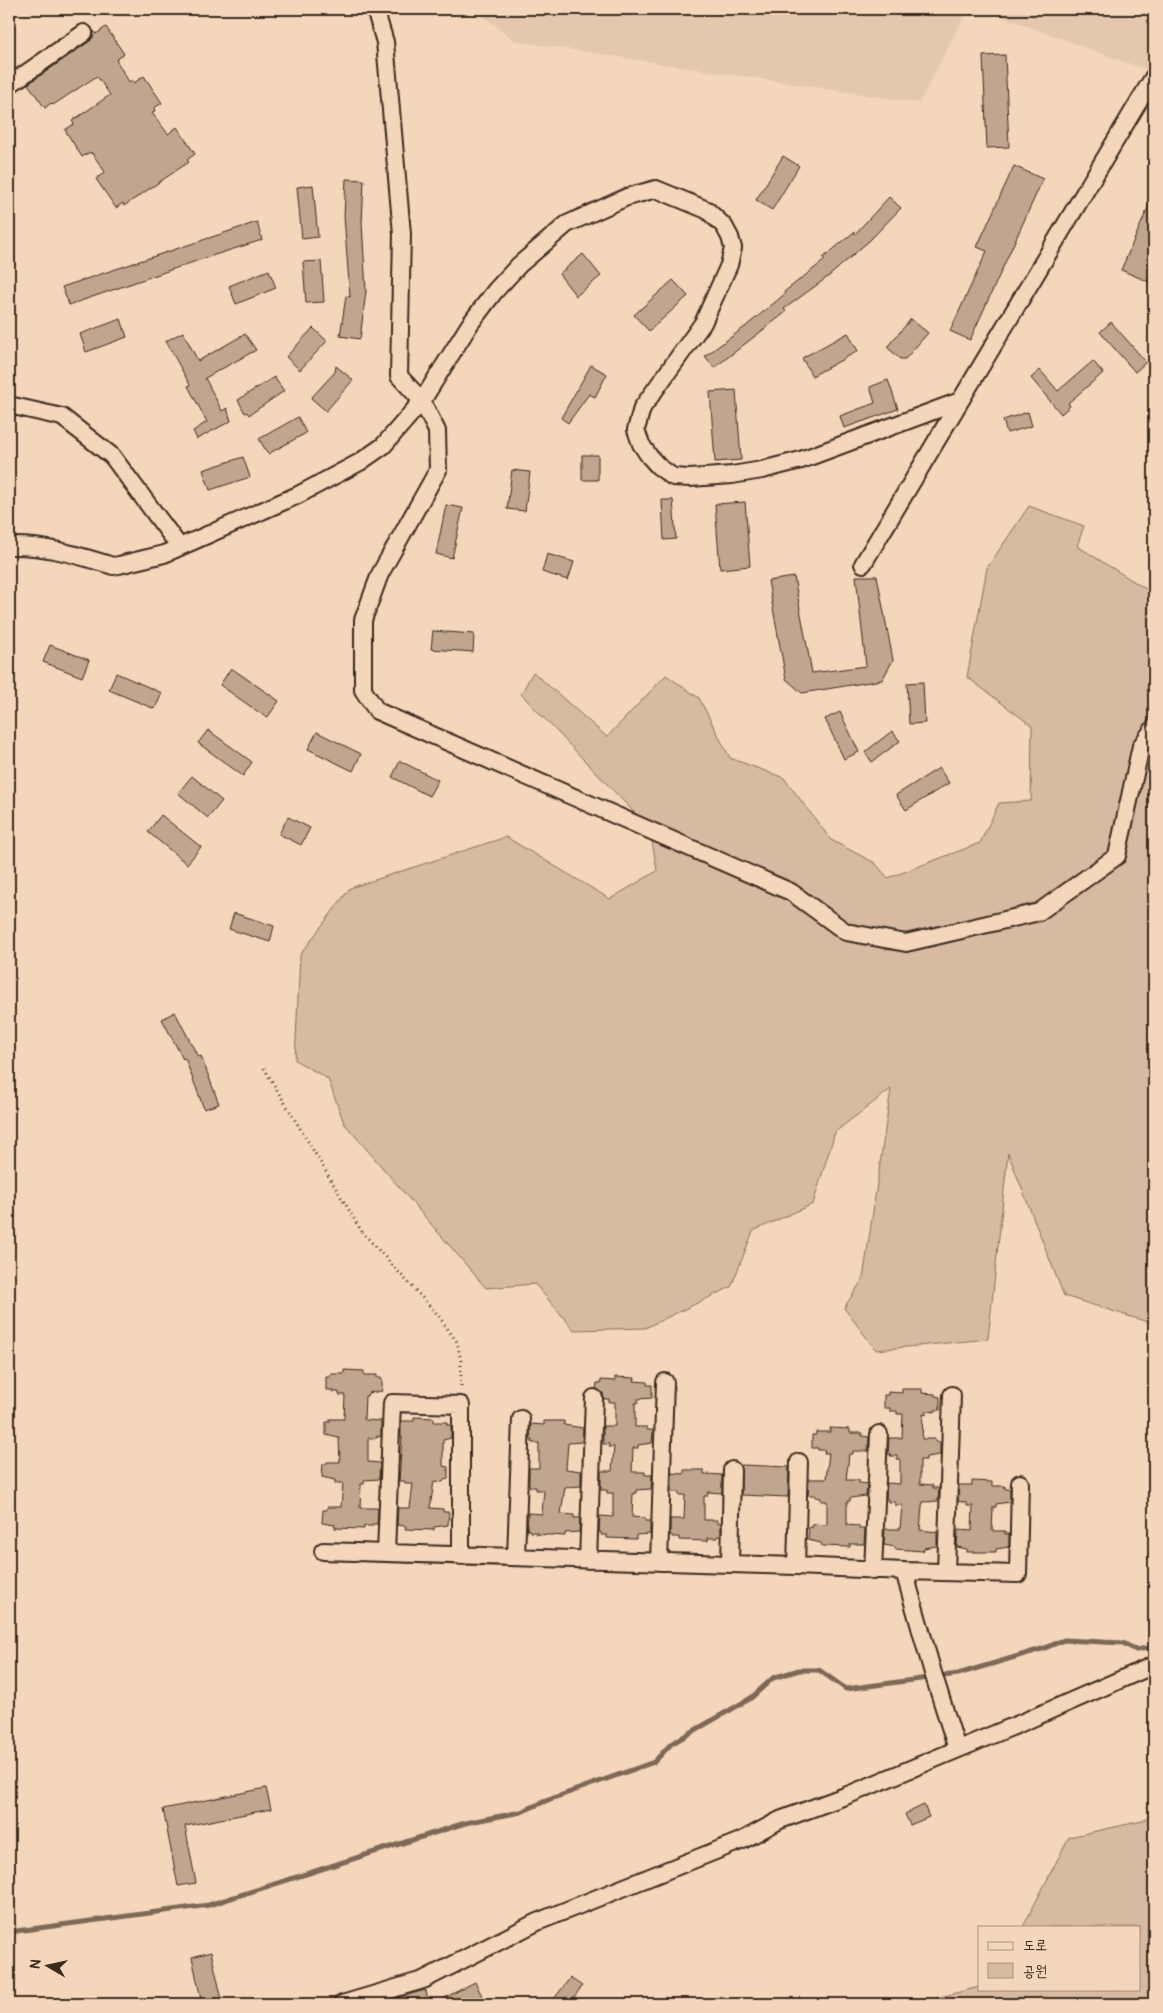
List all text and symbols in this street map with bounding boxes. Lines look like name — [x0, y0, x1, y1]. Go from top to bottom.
legend — [978, 1926, 1140, 1990]
text: 도로 — [1023, 1936, 1047, 1955]
north arrow — [22, 1940, 72, 1990]
text: N — [27, 1958, 45, 1970]
text: 공원 — [1023, 1962, 1047, 1981]

